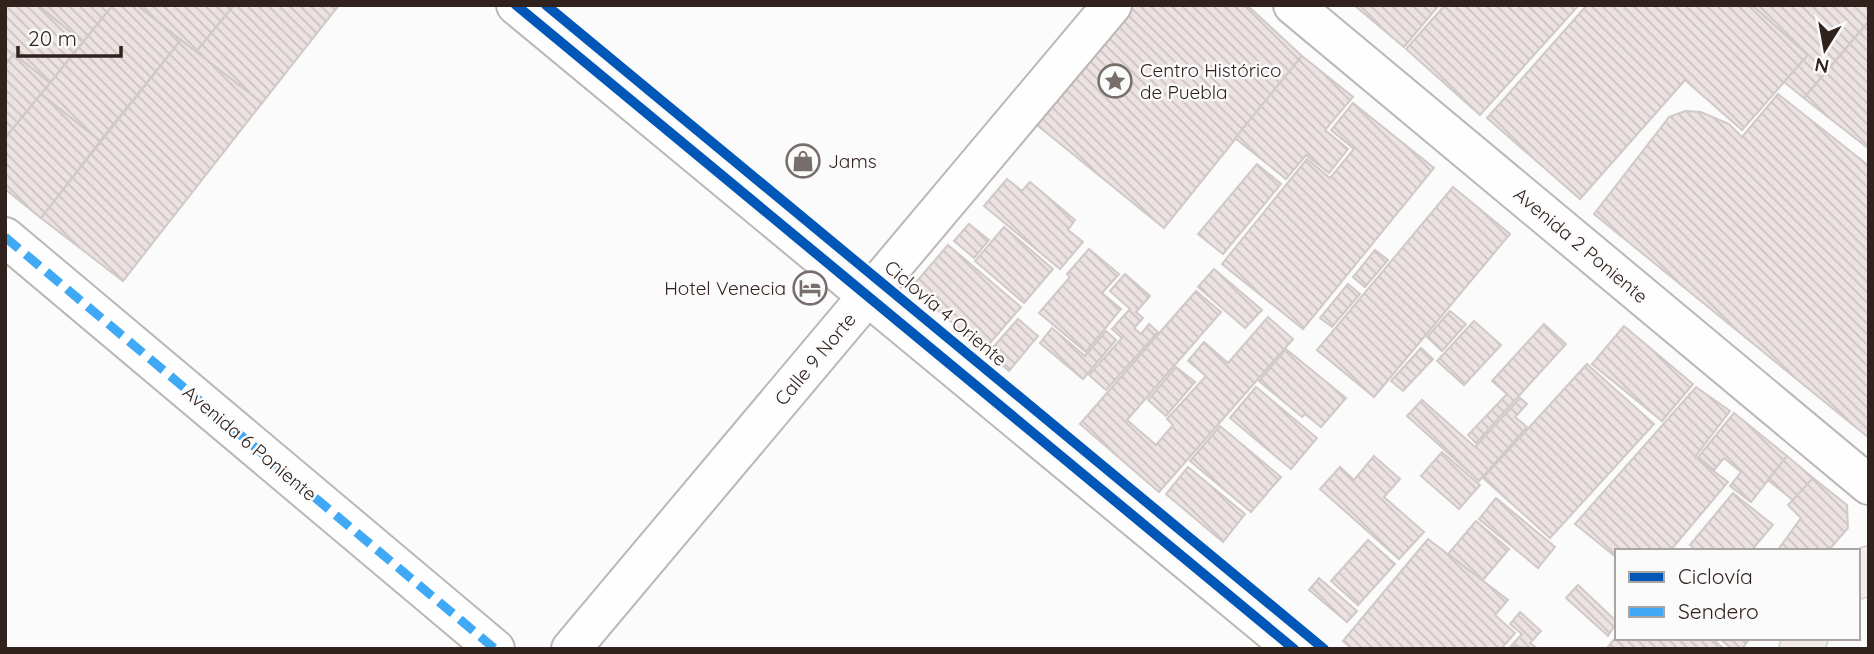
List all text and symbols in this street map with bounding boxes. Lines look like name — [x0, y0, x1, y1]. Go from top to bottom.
scale bar — [18, 14, 121, 58]
north arrow — [1790, 14, 1860, 84]
text: 20 m — [28, 25, 77, 51]
text: N — [1813, 53, 1831, 79]
place label: Centro Histórico de Puebla — [1140, 58, 1281, 104]
place icon: Centro Histórico de Puebla — [1096, 62, 1134, 100]
shop icon: Jams — [784, 142, 822, 180]
place label: Jams — [828, 149, 877, 173]
street label: Avenida 2 Poniente — [1509, 182, 1653, 308]
street label: Ciclovía 4 Oriente — [880, 255, 1012, 371]
hotel icon: Hotel Venecia — [791, 269, 829, 307]
place label: Hotel Venecia — [664, 276, 786, 300]
street label: Calle 9 Norte — [769, 308, 861, 410]
street label: Avenida 6 Poniente — [178, 380, 322, 506]
legend — [1615, 549, 1860, 640]
text: Ciclovía — [1678, 563, 1753, 589]
text: Sendero — [1678, 598, 1759, 624]

